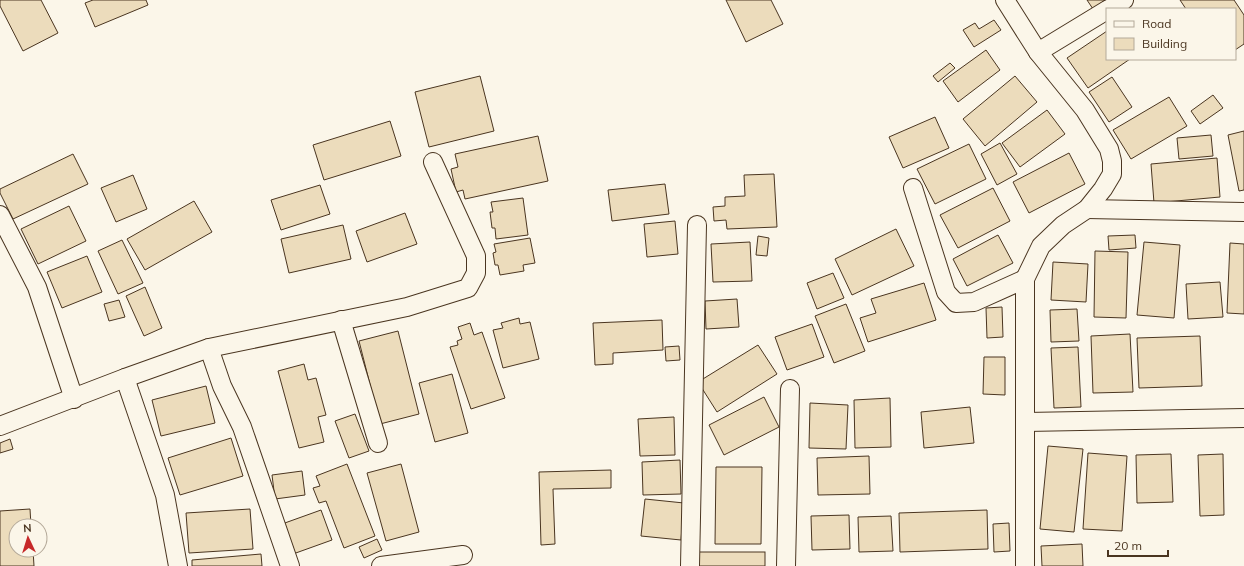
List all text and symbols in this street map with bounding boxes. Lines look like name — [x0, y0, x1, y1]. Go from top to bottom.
legend — [1106, 8, 1236, 60]
text: Road — [1142, 16, 1171, 31]
text: Building — [1142, 36, 1187, 51]
north arrow — [8, 518, 48, 558]
text: N — [23, 521, 32, 535]
scale bar — [1108, 532, 1168, 558]
text: 20 m — [1114, 538, 1142, 553]

